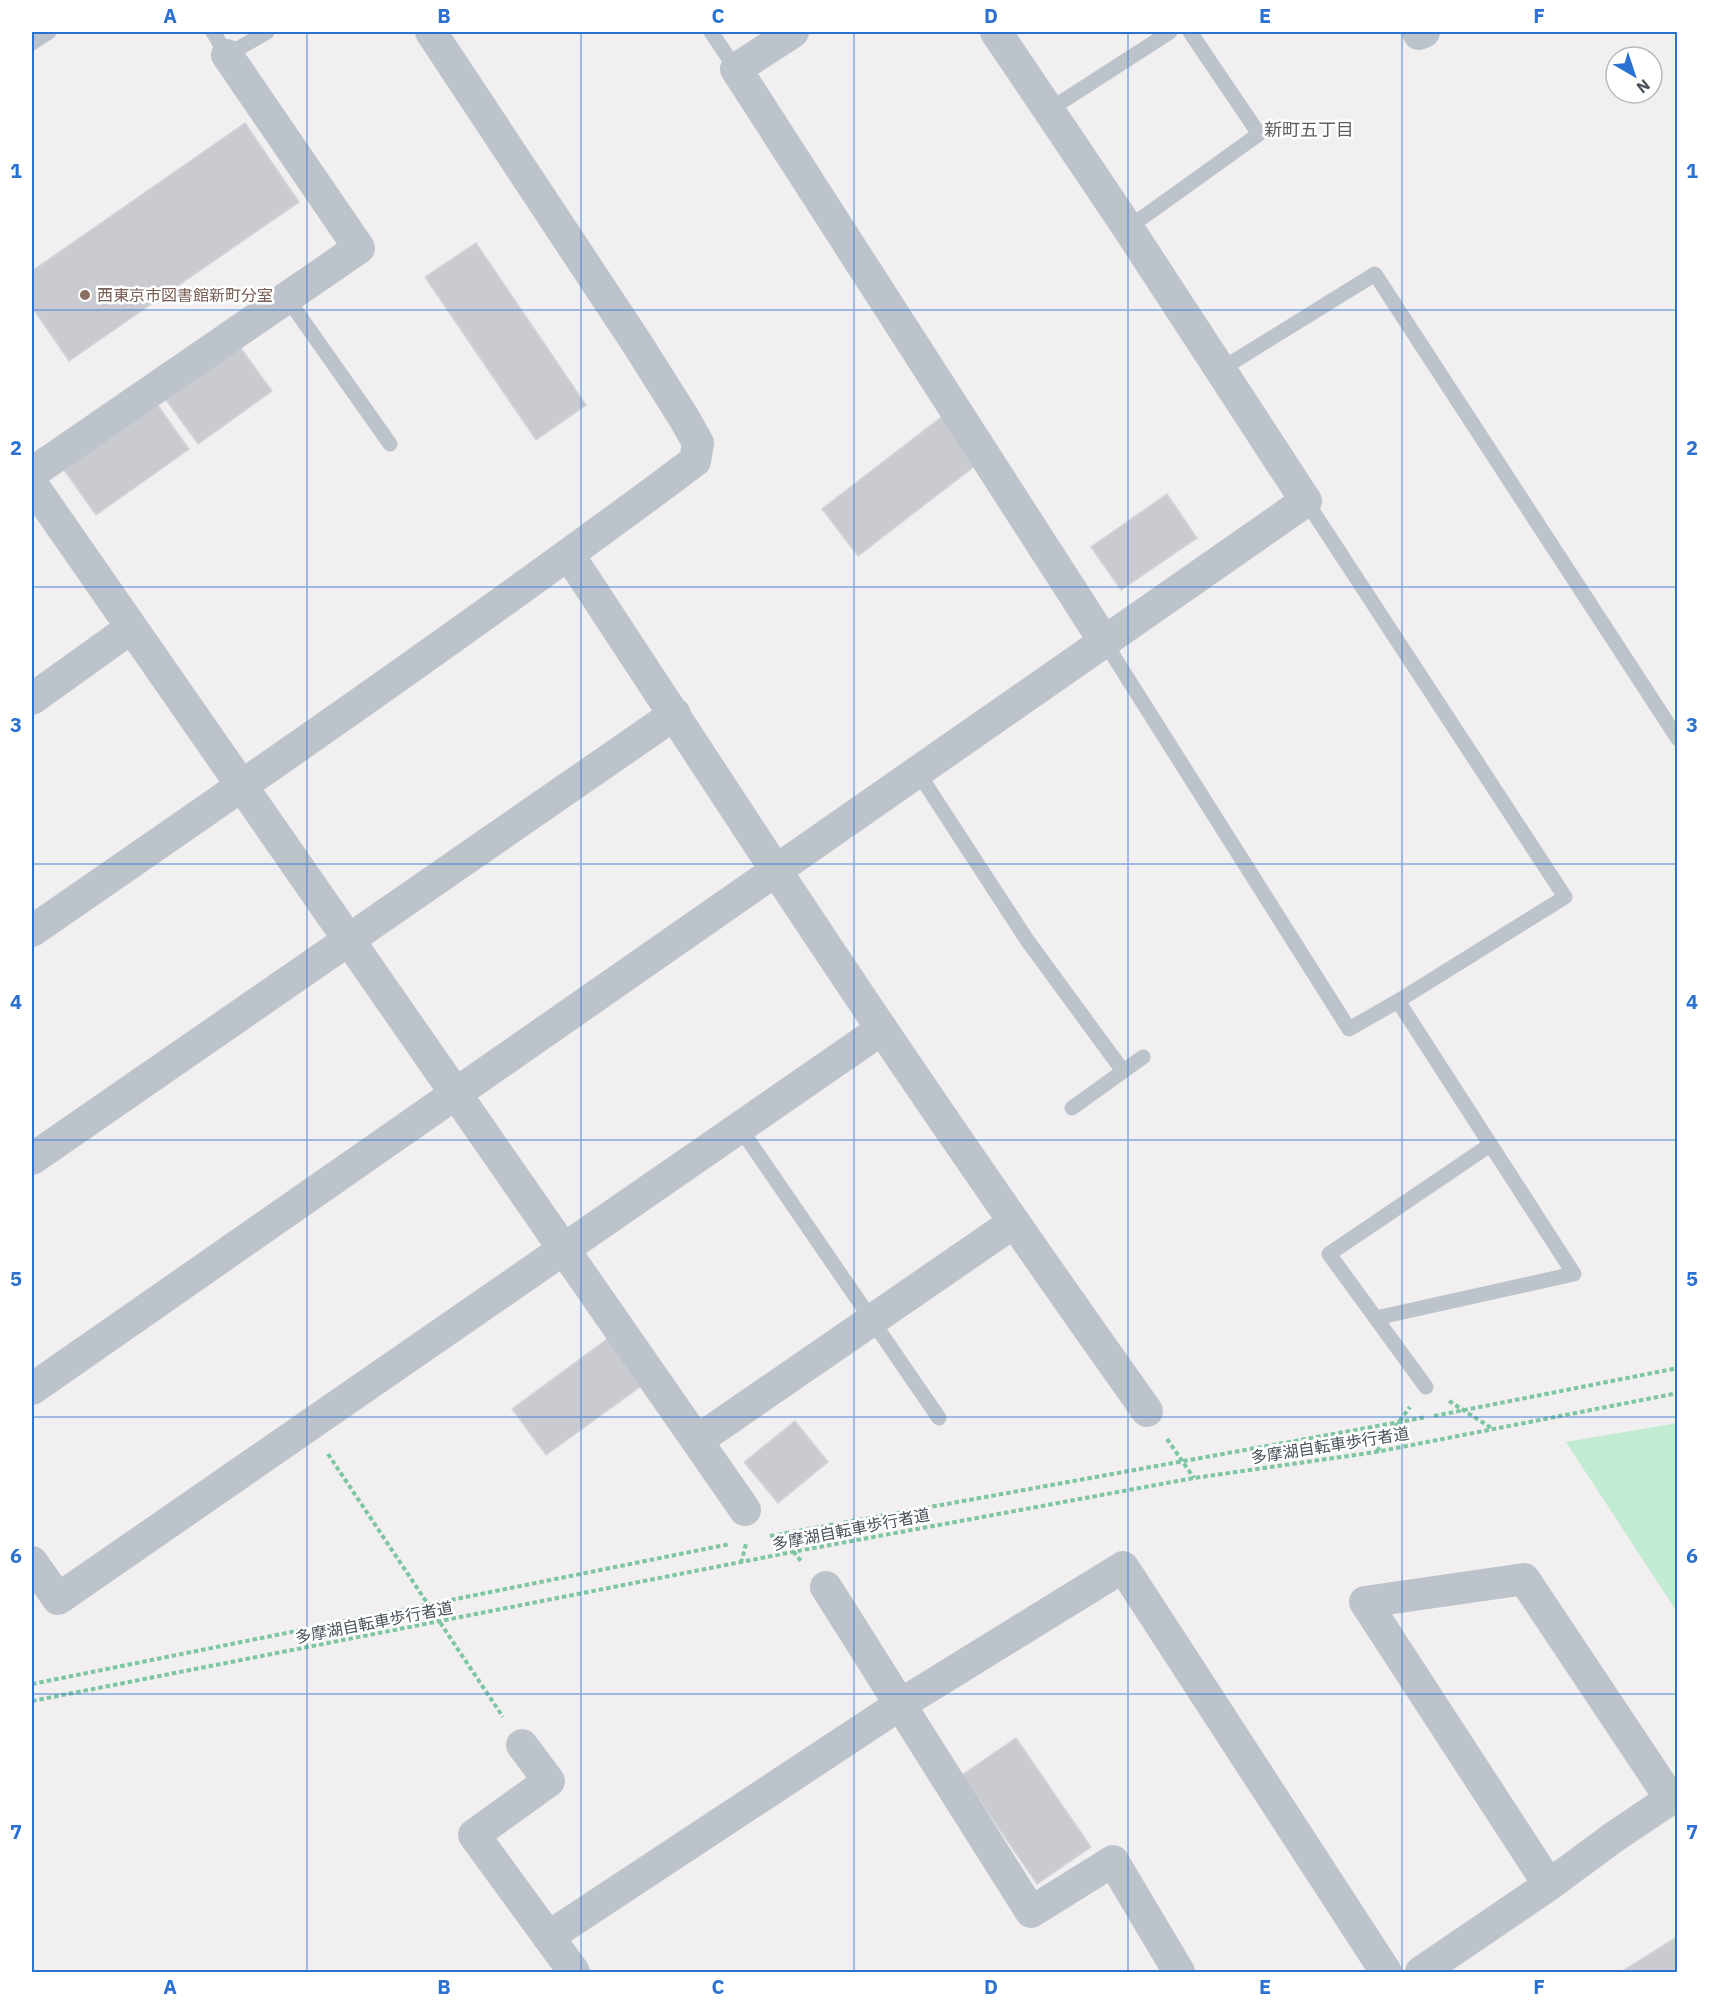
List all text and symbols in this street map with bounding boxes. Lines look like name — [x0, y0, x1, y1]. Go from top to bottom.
text: A — [163, 2, 177, 29]
text: B — [437, 2, 451, 29]
text: C — [711, 2, 725, 29]
text: D — [984, 2, 998, 29]
text: E — [1259, 2, 1271, 29]
text: F — [1533, 2, 1545, 29]
north arrow — [1604, 45, 1664, 105]
text: N — [1633, 75, 1654, 98]
district label: 新町五丁目 — [1264, 118, 1354, 141]
text: 1 — [10, 157, 22, 184]
text: 1 — [1686, 157, 1698, 184]
place label: 西東京市図書館新町分室 — [97, 285, 273, 305]
marker: 西東京市図書館新町分室 — [78, 288, 92, 302]
text: 2 — [10, 434, 22, 461]
text: 2 — [1686, 434, 1698, 461]
text: 3 — [10, 711, 22, 738]
text: 3 — [1686, 711, 1698, 738]
text: 4 — [10, 988, 22, 1015]
text: 4 — [1686, 988, 1698, 1015]
text: 5 — [10, 1265, 22, 1292]
text: 5 — [1686, 1265, 1698, 1292]
street label: 多摩湖自転車歩行者道 — [1249, 1423, 1411, 1467]
street label: 多摩湖自転車歩行者道 — [771, 1504, 931, 1554]
text: 6 — [10, 1542, 22, 1569]
text: 6 — [1686, 1542, 1698, 1569]
street label: 多摩湖自転車歩行者道 — [294, 1597, 454, 1647]
text: 7 — [10, 1818, 22, 1845]
text: 7 — [1686, 1818, 1698, 1845]
text: A — [163, 1973, 177, 2000]
text: B — [437, 1973, 451, 2000]
text: C — [711, 1973, 725, 2000]
text: D — [984, 1973, 998, 2000]
text: E — [1259, 1973, 1271, 2000]
text: F — [1533, 1973, 1545, 2000]

